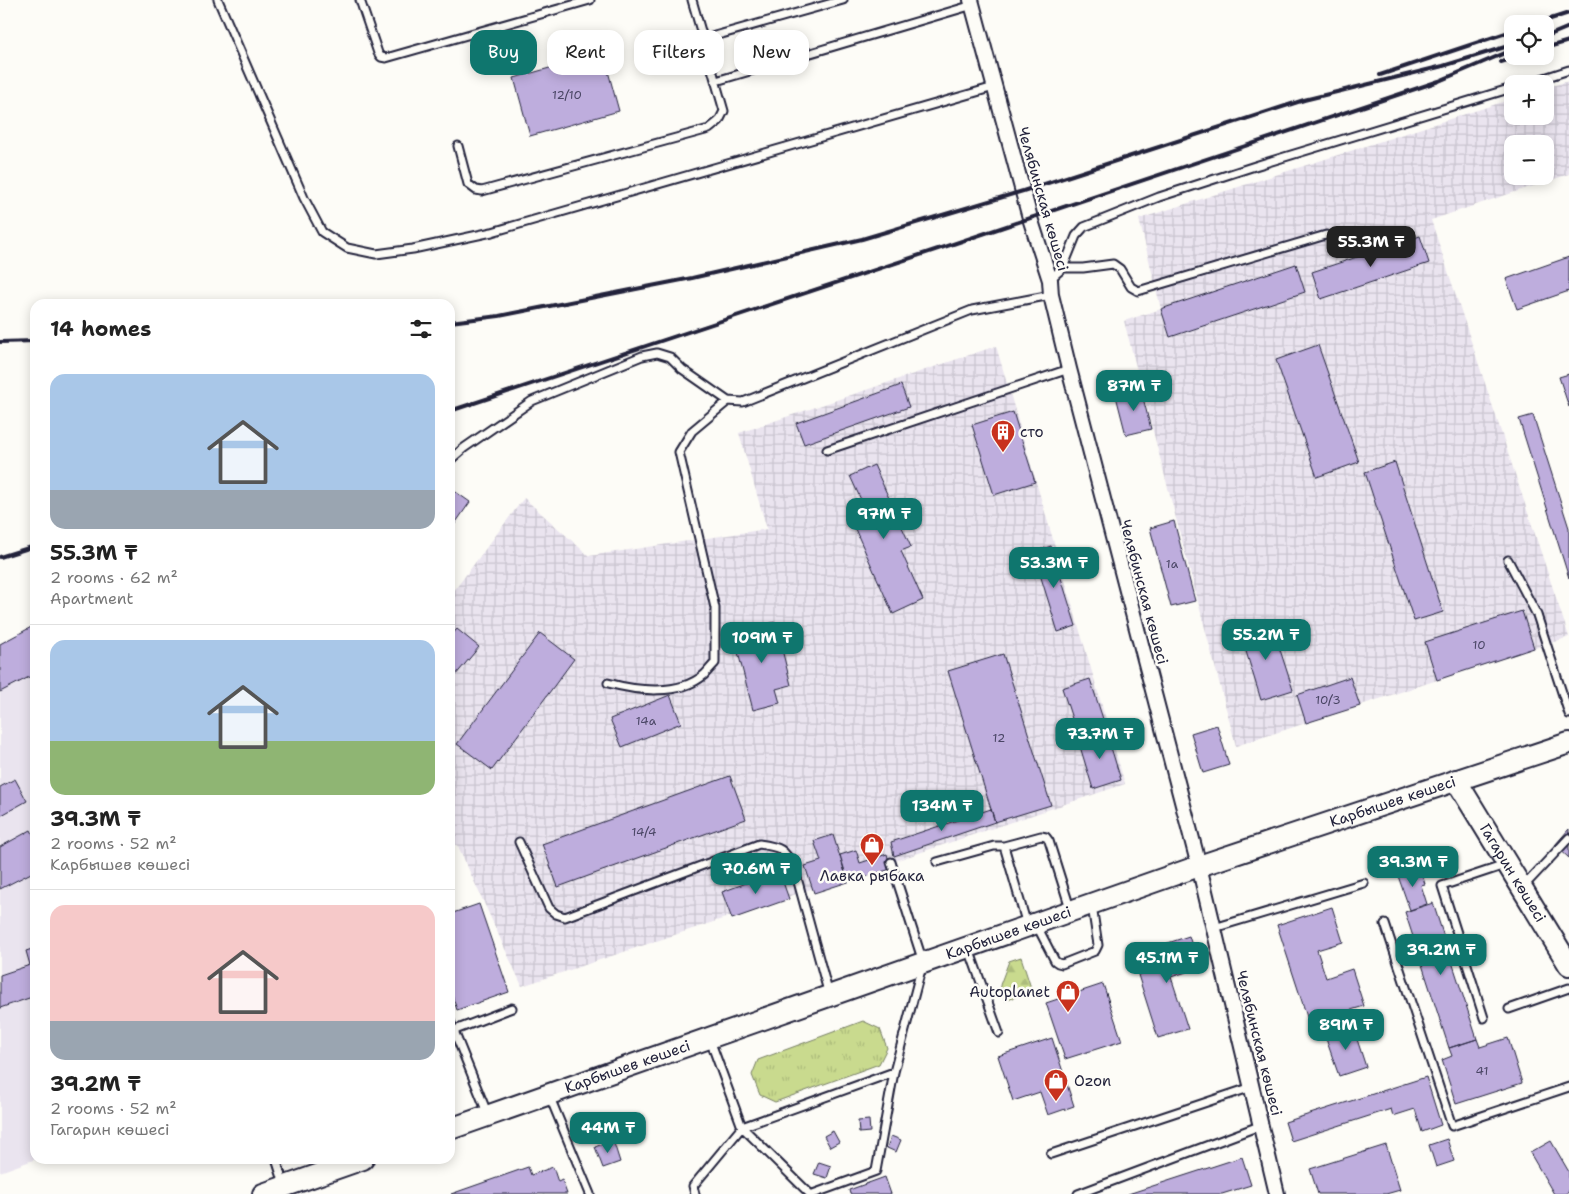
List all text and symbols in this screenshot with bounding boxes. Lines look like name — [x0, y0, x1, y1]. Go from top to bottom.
map controls — [1504, 15, 1554, 185]
button: locate — [1504, 15, 1554, 65]
chip: Buy — [470, 30, 537, 75]
chip: Rent — [547, 30, 624, 75]
chip: Filters — [634, 30, 724, 75]
chip: New — [734, 30, 809, 75]
button: + — [1504, 75, 1554, 125]
house number: 12/10 — [552, 87, 582, 103]
street label: Челябинская көшесі — [1013, 125, 1073, 273]
button: − — [1504, 135, 1554, 185]
pin: 55.3M ₸ — [1325, 226, 1417, 268]
text: 55.3M ₸ — [1338, 231, 1404, 252]
text: 14 homes — [50, 315, 151, 343]
icon: filters — [407, 315, 435, 343]
pin: 87M ₸ — [1099, 370, 1169, 412]
text: 87M ₸ — [1107, 375, 1161, 396]
icon: home — [198, 407, 288, 497]
building icon: сто — [990, 419, 1016, 453]
place label: сто — [1020, 422, 1044, 442]
pin: 97M ₸ — [849, 498, 919, 540]
text: 97M ₸ — [857, 503, 911, 524]
street label: Челябинская көшесі — [1115, 517, 1173, 667]
text: 55.3M ₸ — [50, 539, 138, 567]
pin: 53.3M ₸ — [1008, 546, 1100, 589]
text: 53.3M ₸ — [1020, 552, 1088, 573]
house number: 1а — [1166, 556, 1179, 572]
text: 2 rooms · 62 m² — [50, 567, 178, 588]
text: Apartment — [50, 588, 133, 609]
pin: 55.2M ₸ — [1220, 618, 1312, 661]
pin: 109M ₸ — [721, 622, 803, 664]
text: 55.2M ₸ — [1233, 624, 1299, 645]
text: 109M ₸ — [732, 627, 792, 648]
house number: 10 — [1472, 637, 1486, 653]
icon: home — [198, 672, 288, 762]
house number: 10/3 — [1315, 692, 1341, 708]
house number: 14а — [636, 713, 657, 729]
pin: 73.7M ₸ — [1054, 718, 1146, 760]
text: 73.7M ₸ — [1066, 723, 1134, 744]
house number: 12 — [993, 730, 1005, 746]
street label: Карбышев көшесі — [1327, 771, 1458, 832]
pin: 134M ₸ — [901, 790, 983, 832]
text: 134M ₸ — [911, 795, 973, 816]
text: 39.3M ₸ — [50, 805, 141, 833]
street label: Гагарин көшесі — [1475, 820, 1551, 926]
house number: 14/4 — [632, 824, 656, 840]
shop icon: Лавка рыбака — [859, 832, 885, 866]
text: 2 rooms · 52 m² — [50, 833, 177, 854]
pin: 39.3M ₸ — [1367, 846, 1459, 888]
text: 39.3M ₸ — [1378, 851, 1448, 872]
pin: 70.6M ₸ — [710, 852, 802, 895]
text: Карбышев көшесі — [50, 854, 190, 875]
text: 70.6M ₸ — [722, 858, 790, 879]
place label: Лавка рыбака — [820, 866, 925, 886]
street label: Карбышев көшесі — [943, 902, 1074, 964]
pin: 39.2M ₸ — [1395, 934, 1487, 976]
icon: home — [198, 937, 288, 1027]
text: 39.2M ₸ — [1406, 939, 1476, 960]
pin: 45.1M ₸ — [1121, 942, 1213, 984]
text: 45.1M ₸ — [1136, 947, 1198, 968]
street label: Челябинская көшесі — [1231, 968, 1287, 1118]
shop icon: Autoplanet — [1055, 979, 1081, 1013]
place label: Autoplanet — [969, 982, 1050, 1002]
pin: 89M ₸ — [1311, 1008, 1381, 1051]
text: 89M ₸ — [1319, 1014, 1373, 1035]
street label: Карбышев көшесі — [562, 1035, 693, 1098]
house number: 41 — [1476, 1063, 1488, 1079]
shop icon: Ozon — [1043, 1068, 1069, 1102]
text: 39.2M ₸ — [50, 1070, 141, 1098]
place label: Ozon — [1074, 1071, 1111, 1091]
text: 2 rooms · 52 m² — [50, 1098, 177, 1119]
pin: 44M ₸ — [573, 1112, 643, 1154]
text: 44M ₸ — [581, 1117, 635, 1138]
text: Гагарин көшесі — [50, 1119, 170, 1140]

